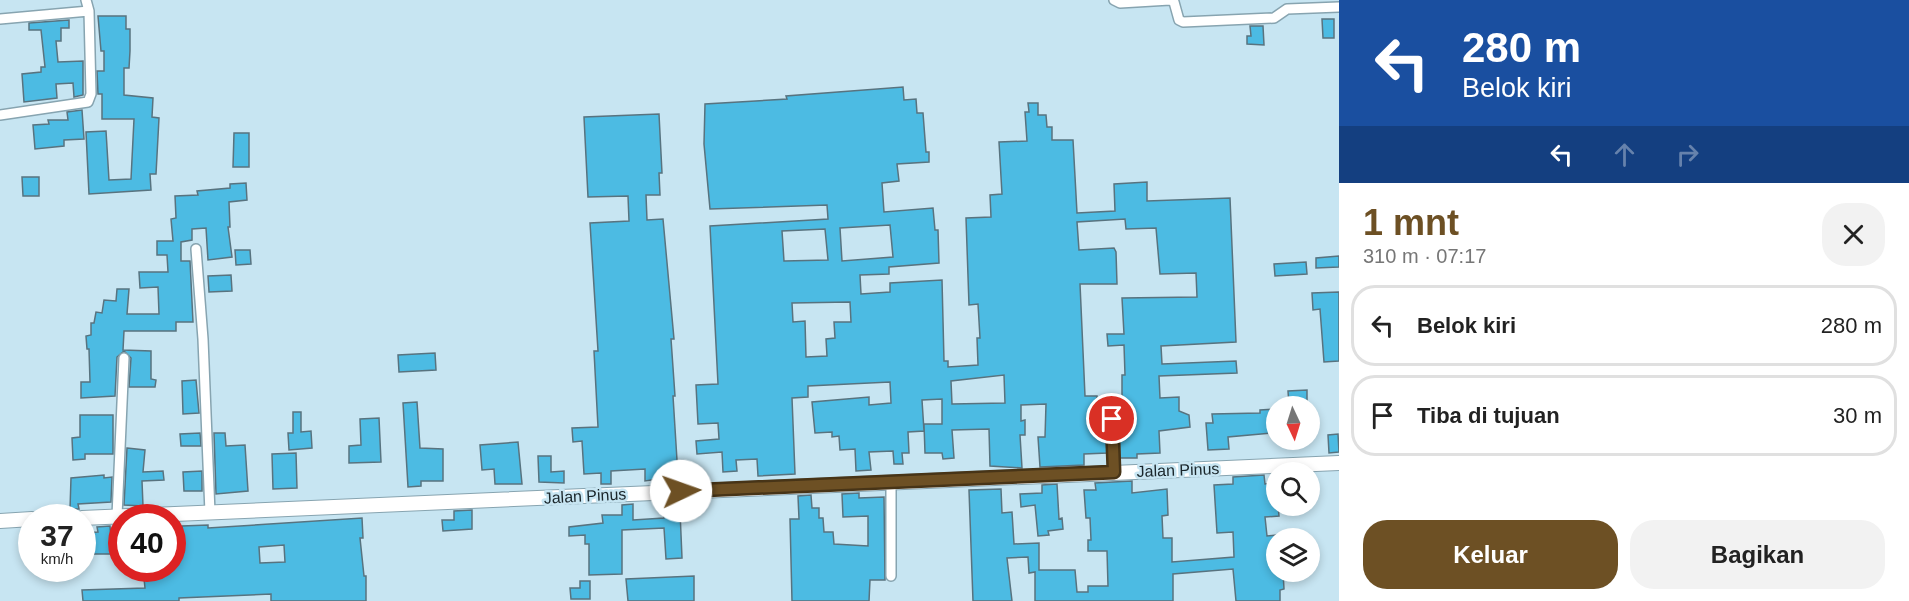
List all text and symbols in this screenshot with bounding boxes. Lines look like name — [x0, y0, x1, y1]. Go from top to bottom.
icon: left — [1363, 24, 1441, 102]
text: 280 m — [1462, 24, 1581, 71]
text: Belok kiri — [1462, 73, 1572, 103]
icon: left — [1545, 138, 1578, 171]
icon: ahead — [1608, 138, 1641, 171]
icon: right — [1671, 138, 1704, 171]
text: 1 mnt — [1363, 202, 1459, 243]
button: close — [1822, 203, 1885, 266]
text: 310 m · 07:17 — [1363, 245, 1486, 267]
icon: left — [1366, 309, 1399, 342]
text: Belok kiri — [1417, 313, 1516, 338]
text: 280 m — [1821, 313, 1882, 338]
pin — [1086, 393, 1137, 444]
north arrow — [1266, 396, 1320, 450]
map controls — [1266, 396, 1320, 582]
icon: arrive — [1366, 399, 1399, 432]
icon: arrive — [1095, 402, 1128, 435]
text: Tiba di tujuan — [1417, 403, 1560, 428]
text: 30 m — [1833, 403, 1882, 428]
position arrow — [649, 459, 713, 523]
street label: Jalan Pinus — [1136, 460, 1220, 480]
button: search — [1266, 462, 1320, 516]
street label: Jalan Pinus — [543, 485, 627, 507]
speed limit sign: 40 — [108, 504, 186, 582]
text: 37 — [40, 519, 74, 552]
button: Keluar — [1363, 520, 1618, 589]
button: Bagikan — [1630, 520, 1885, 589]
button: layers — [1266, 528, 1320, 582]
text: km/h — [41, 550, 73, 567]

